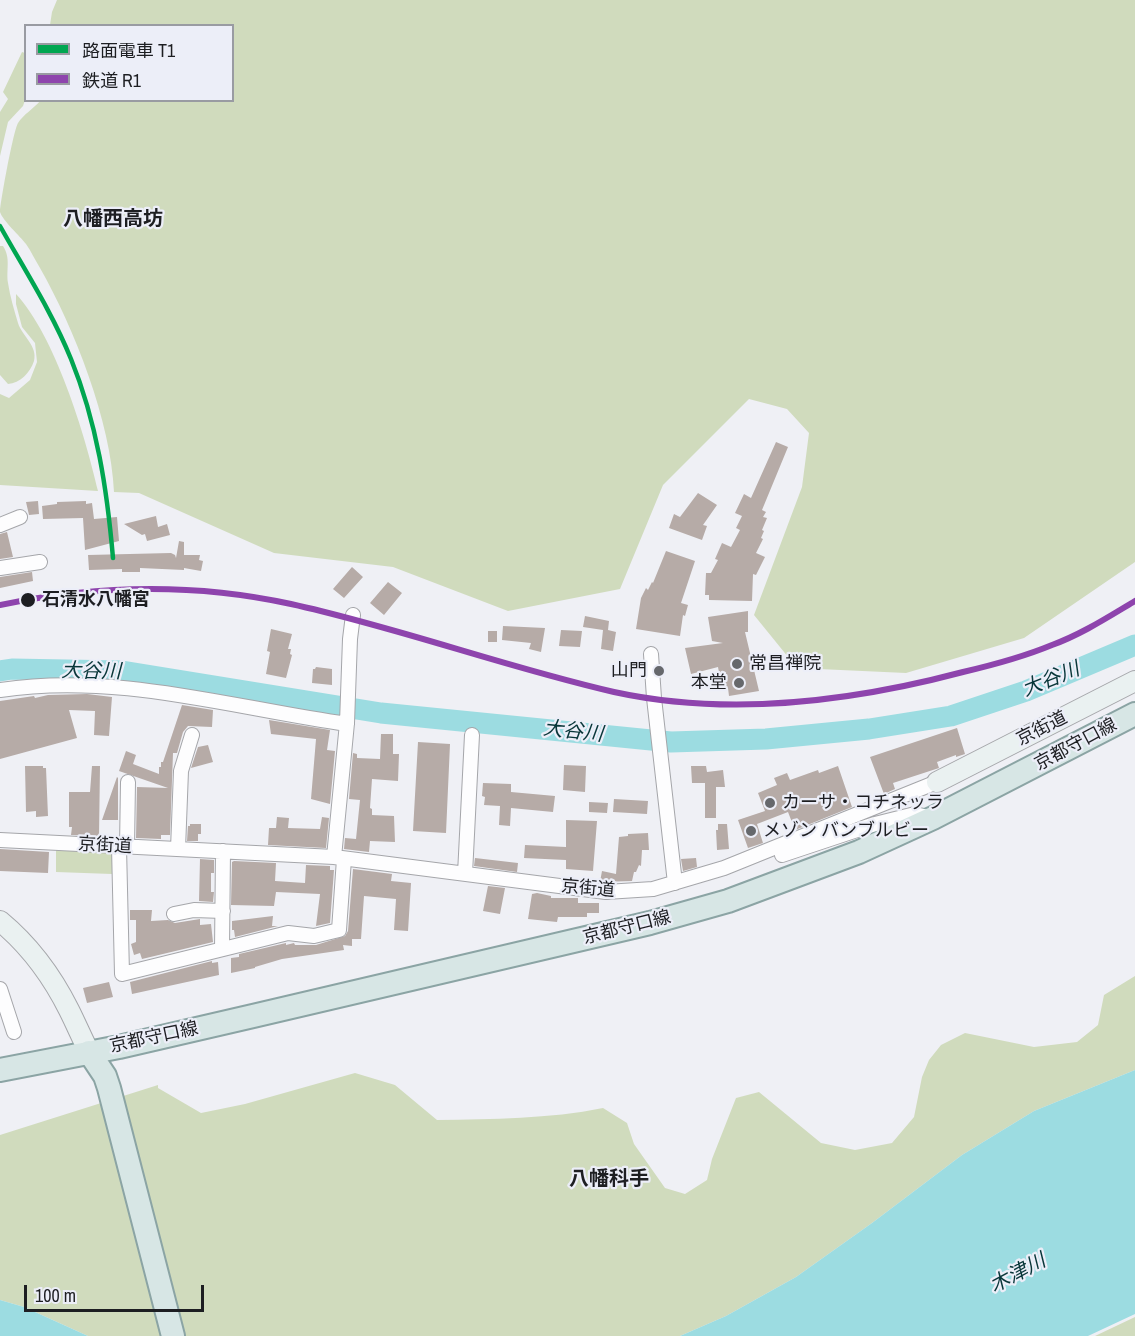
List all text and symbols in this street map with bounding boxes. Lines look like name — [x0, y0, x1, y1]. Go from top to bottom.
legend — [24, 24, 234, 102]
text: 路面電車 T1 — [82, 38, 175, 63]
text: 鉄道 R1 — [82, 68, 141, 93]
district label: 八幡西高坊 — [63, 208, 163, 232]
place label: 石清水八幡宮 — [42, 589, 150, 611]
marker: 石清水八幡宮 — [19, 591, 37, 609]
place label: 常昌禅院 — [749, 653, 821, 675]
marker: 常昌禅院 — [730, 657, 744, 671]
water label: 大谷川 — [1019, 658, 1083, 702]
water label: 大谷川 — [61, 659, 121, 685]
place label: 山門 — [611, 660, 647, 682]
marker: 山門 — [652, 664, 666, 678]
place label: 本堂 — [691, 672, 727, 694]
marker: 本堂 — [732, 676, 746, 690]
street label: 京街道 — [1013, 707, 1071, 751]
street label: 京都守口線 — [1031, 714, 1121, 776]
water label: 大谷川 — [542, 717, 604, 747]
place label: カーサ・コチネッラ — [782, 792, 944, 814]
marker: カーサ・コチネッラ — [763, 796, 777, 810]
place label: メゾン バンブルビー — [763, 820, 929, 842]
marker: メゾン バンブルビー — [744, 824, 758, 838]
street label: 京街道 — [77, 834, 133, 858]
street label: 京街道 — [560, 876, 616, 902]
street label: 京都守口線 — [581, 907, 673, 949]
street label: 京都守口線 — [108, 1018, 200, 1058]
district label: 八幡科手 — [569, 1168, 649, 1192]
water label: 木津川 — [986, 1249, 1050, 1299]
scale bar — [27, 1273, 207, 1311]
text: 100 m — [35, 1283, 76, 1308]

